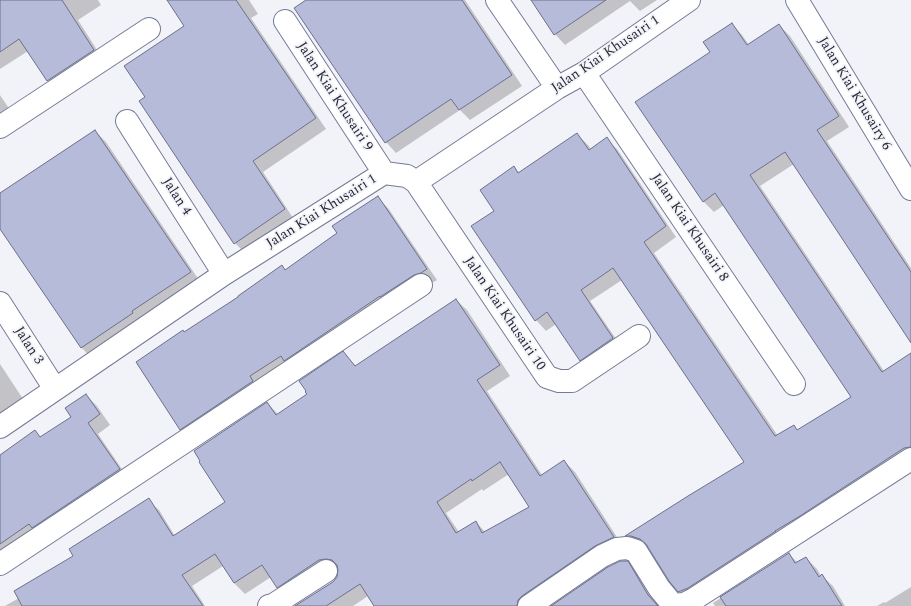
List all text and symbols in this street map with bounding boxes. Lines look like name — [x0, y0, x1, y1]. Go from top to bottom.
street label: Jalan Kiai Khusairi 1 — [549, 13, 663, 97]
street label: Jalan Kiai Khusairy 6 — [814, 34, 894, 154]
street label: Jalan Kiai Khusairi 9 — [292, 39, 376, 155]
street label: Jalan Kiai Khusairi 1 — [264, 171, 380, 253]
street label: Jalan Kiai Khusairi 8 — [647, 171, 731, 285]
street label: Jalan 4 — [158, 175, 194, 219]
street label: Jalan Kiai Khusairi 10 — [460, 254, 548, 374]
street label: Jalan 3 — [10, 324, 46, 368]

